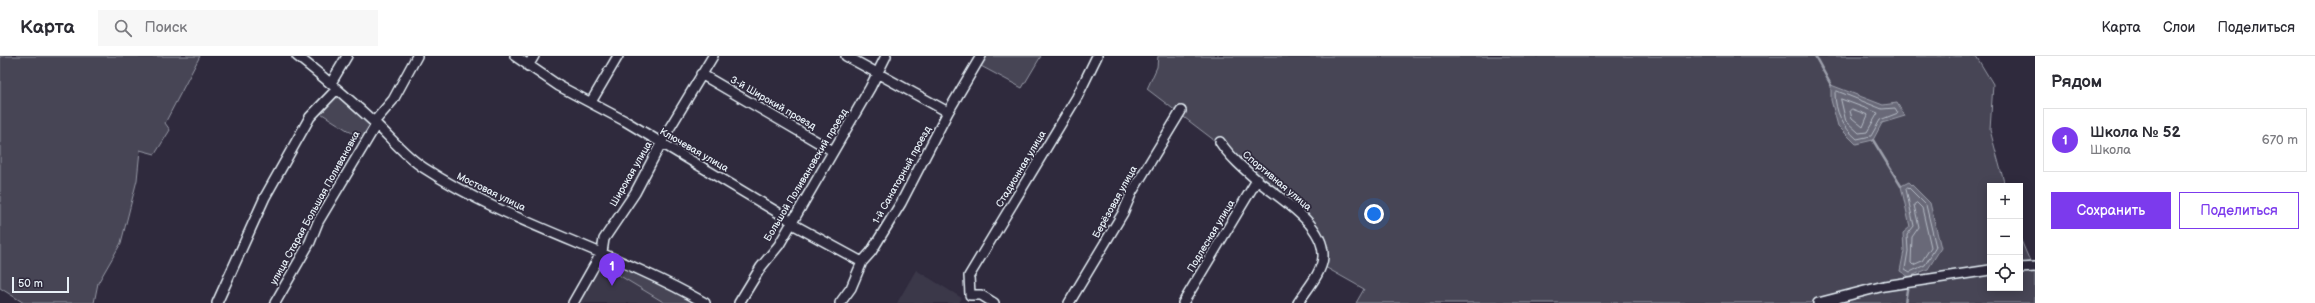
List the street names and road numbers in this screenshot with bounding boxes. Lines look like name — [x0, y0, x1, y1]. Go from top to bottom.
street label: 3-й Широкий проезд — [728, 74, 818, 132]
street label: Большой Поливановский проезд — [762, 107, 850, 243]
street label: 1-й Санаторный проезд — [870, 124, 934, 226]
street label: Ключевая улица — [657, 125, 731, 175]
street label: Стадионная улица — [993, 128, 1049, 209]
street label: улица Старая Большая Поливановка — [268, 129, 362, 287]
street label: Широкая улица — [608, 139, 655, 209]
street label: Спортивная улица — [1240, 149, 1314, 213]
street label: Берёзовая улица — [1090, 164, 1140, 240]
street label: Мостовая улица — [455, 170, 528, 214]
street label: Подлесная улица — [1185, 198, 1237, 274]

